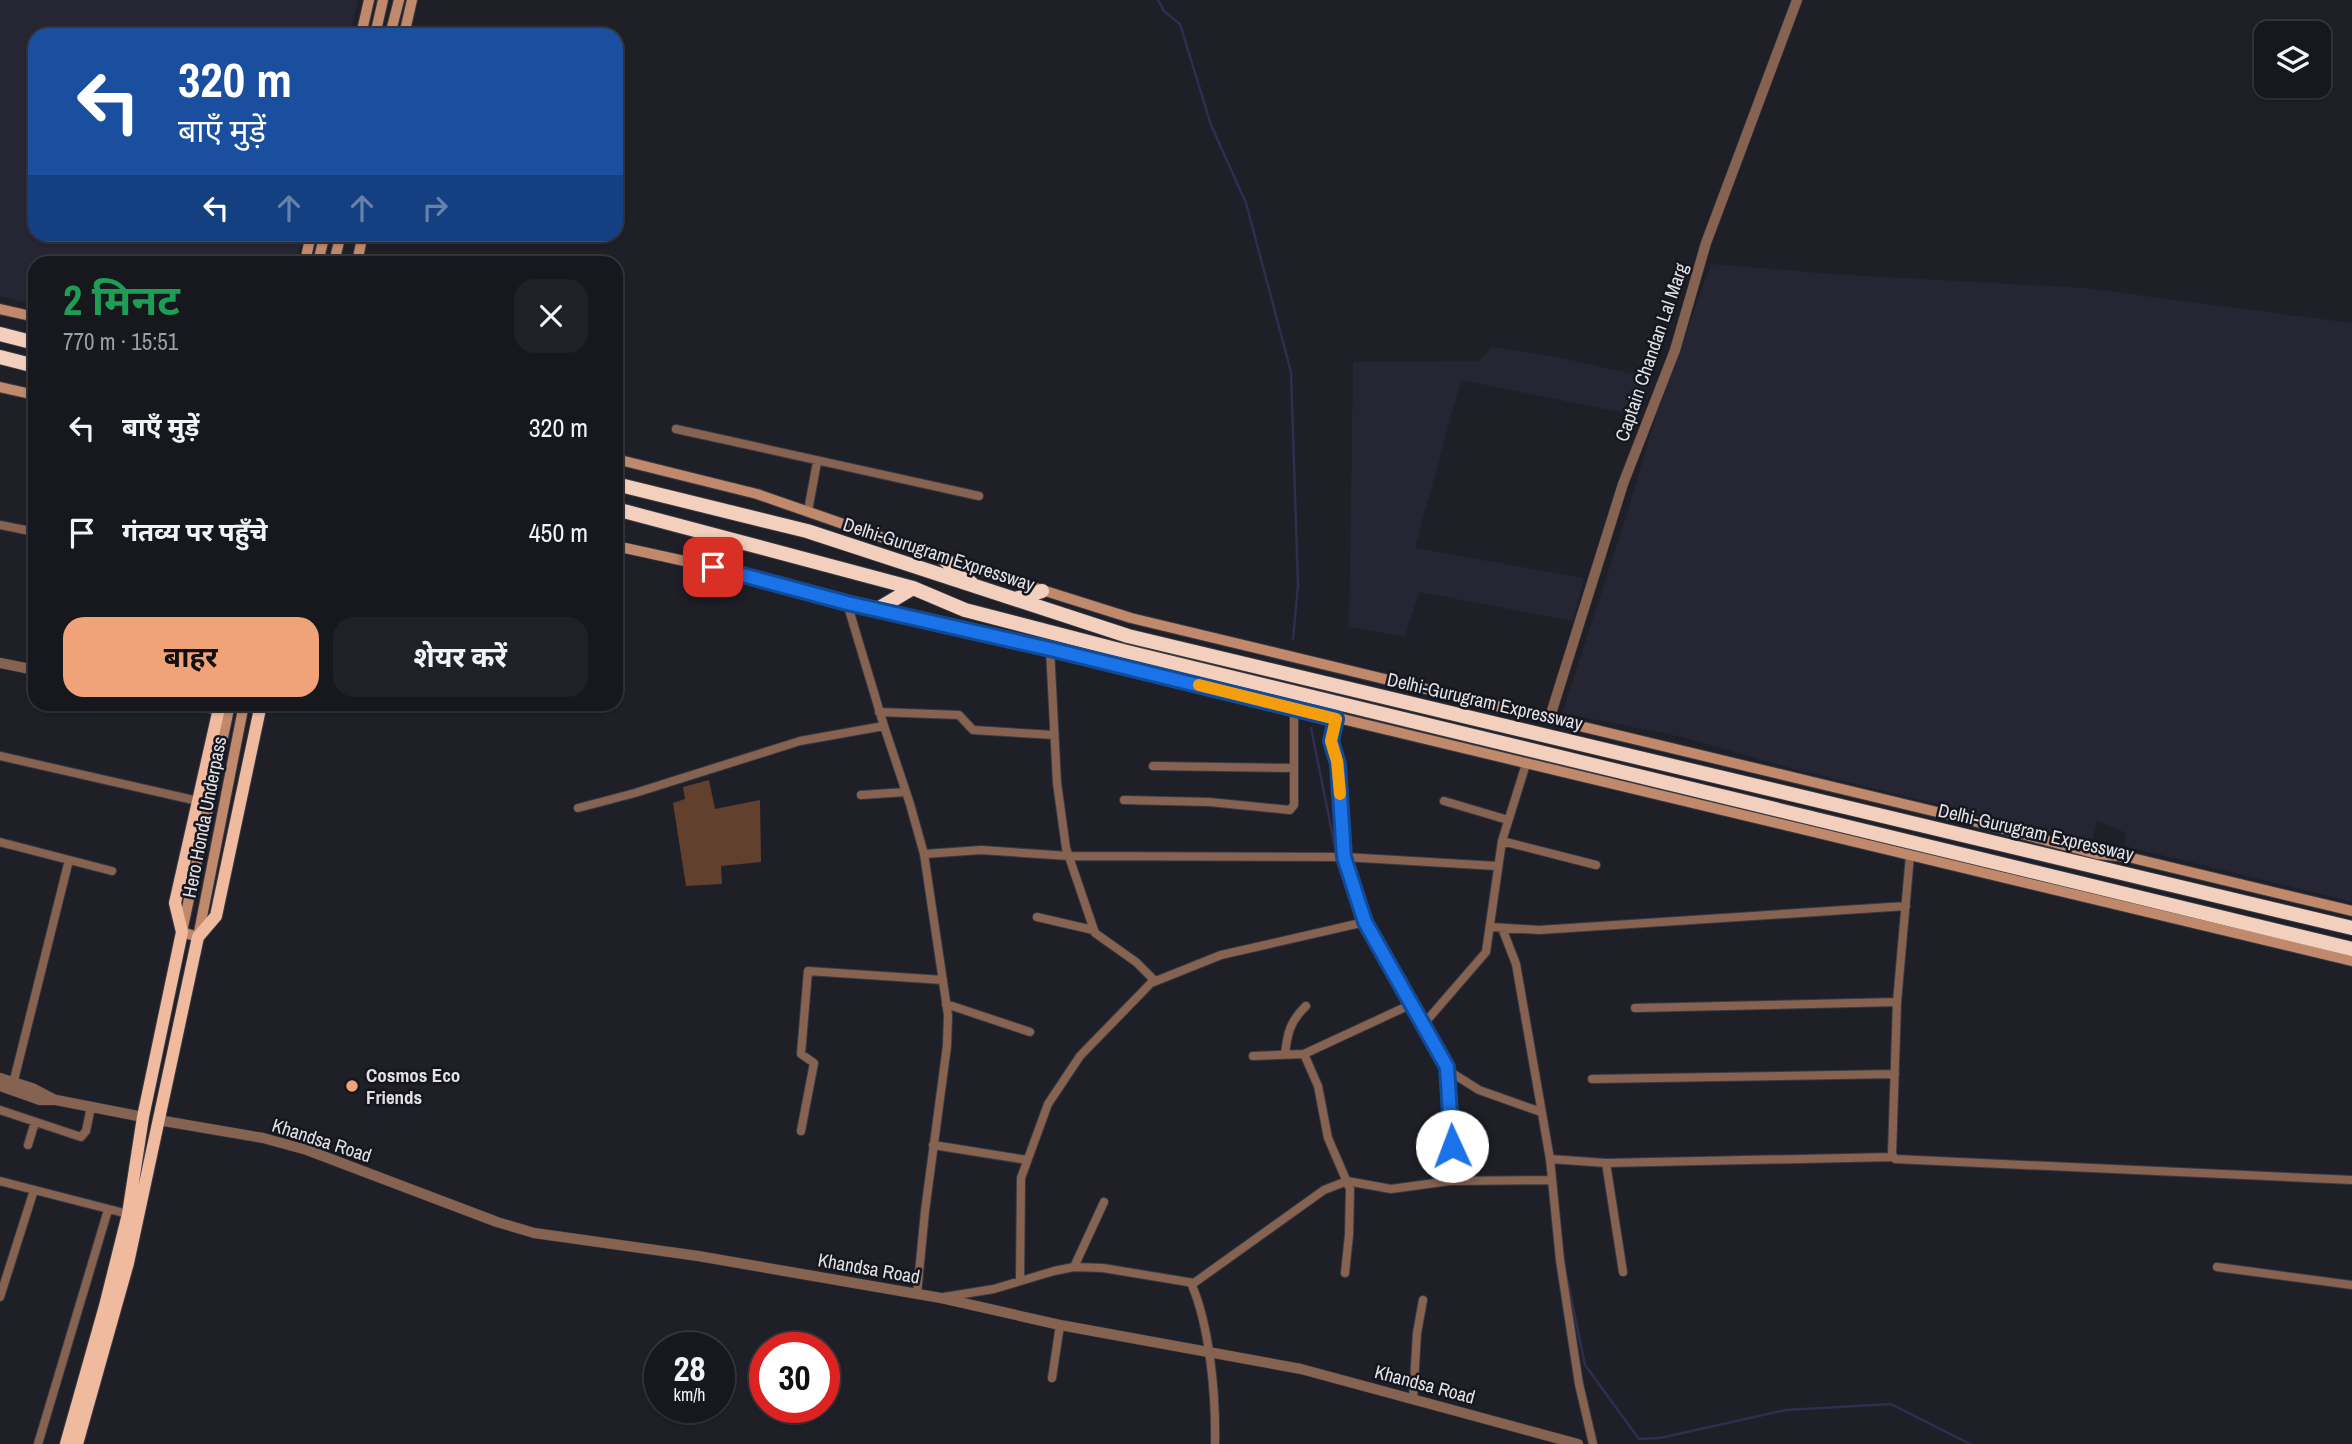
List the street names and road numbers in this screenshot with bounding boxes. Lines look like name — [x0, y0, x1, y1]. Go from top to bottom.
street label: Captain Chandan Lal Marg — [1608, 259, 1694, 445]
street label: Delhi-Gurugram Expressway — [840, 511, 1038, 597]
street label: Delhi-Gurugram Expressway — [1385, 666, 1586, 736]
street label: Hero Honda Underpass — [176, 734, 232, 900]
street label: Delhi-Gurugram Expressway — [1936, 797, 2137, 867]
street label: Khandsa Road — [269, 1112, 375, 1168]
street label: Khandsa Road — [816, 1246, 922, 1290]
street label: Khandsa Road — [1372, 1358, 1478, 1410]

